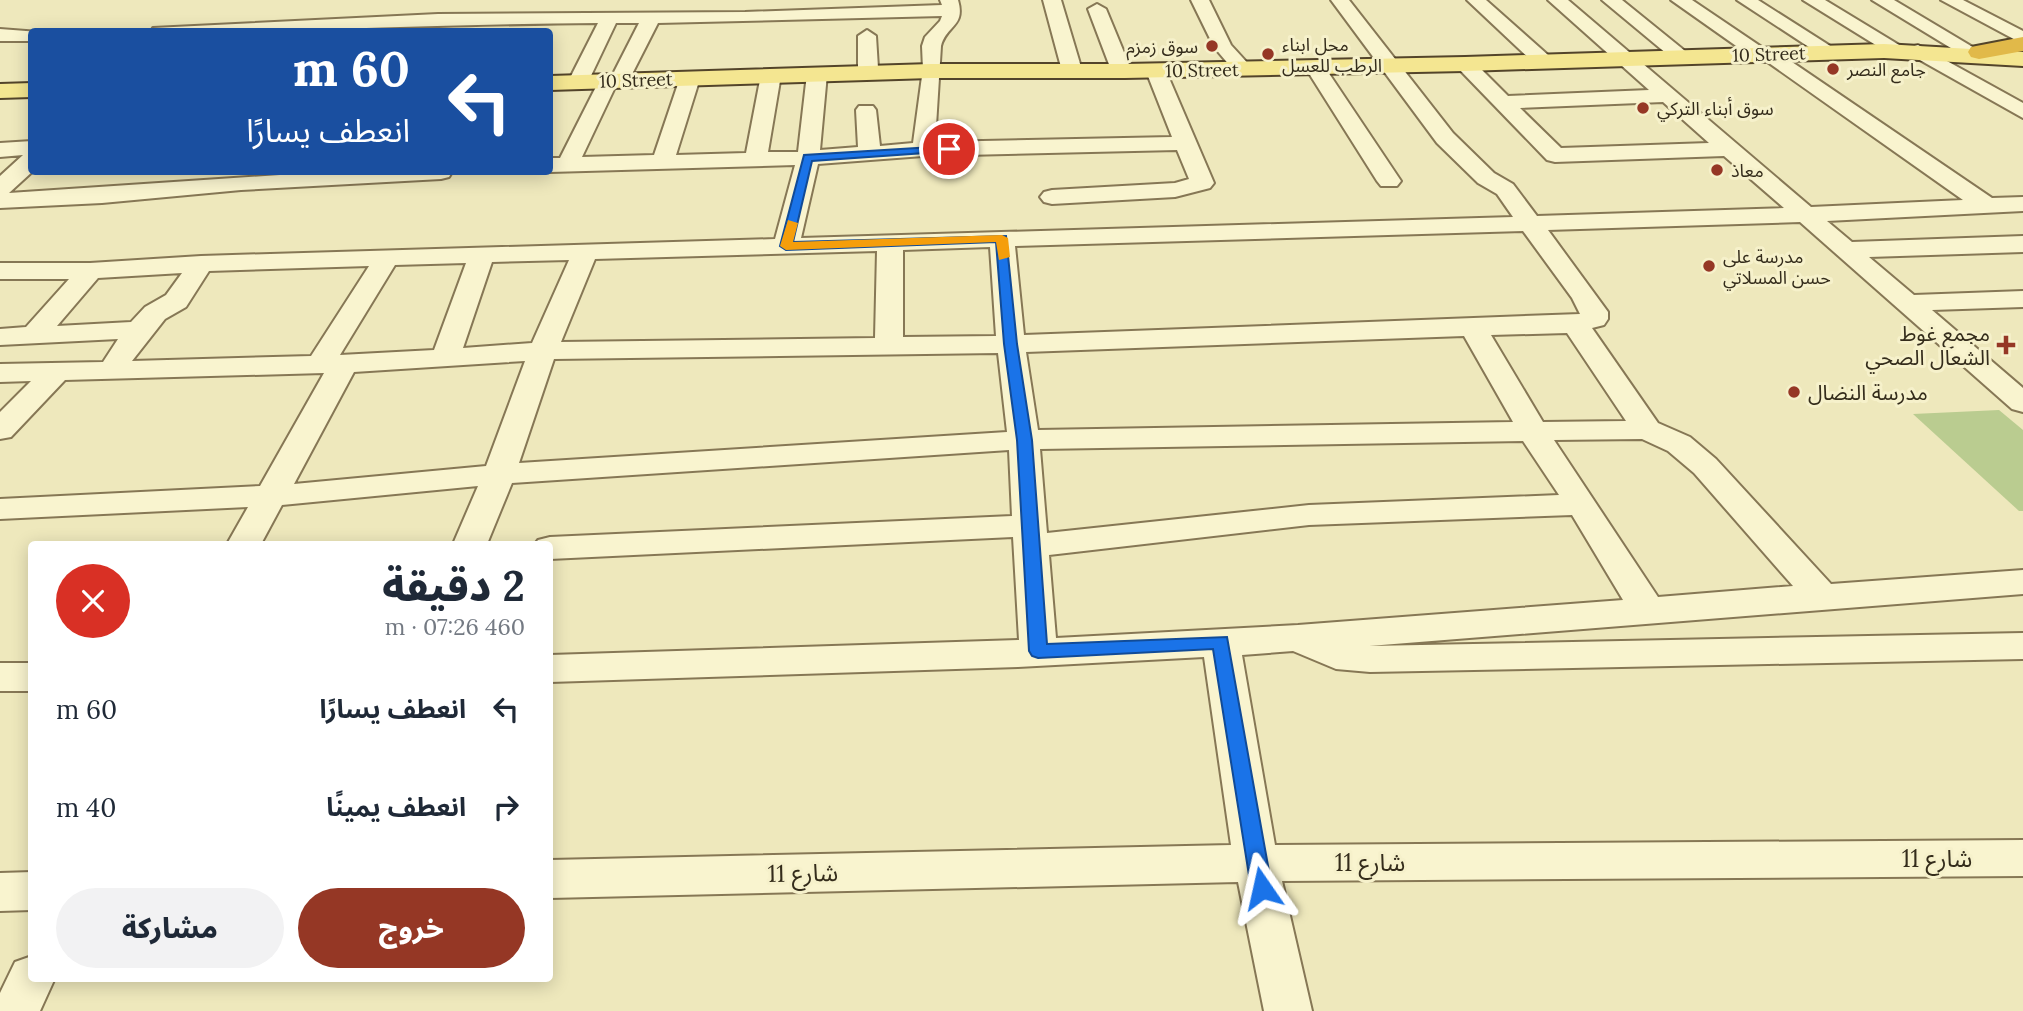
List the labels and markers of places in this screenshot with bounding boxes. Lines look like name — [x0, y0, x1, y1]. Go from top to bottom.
place label: محل ابناء الرطب للعسل — [1282, 33, 1382, 77]
place label: سوق زمزم — [1126, 35, 1198, 61]
marker: سوق زمزم — [1204, 38, 1220, 54]
marker: محل ابناء الرطب للعسل — [1260, 46, 1276, 62]
place label: جامع النصر — [1846, 58, 1926, 84]
marker: جامع النصر — [1825, 61, 1841, 77]
place label: سوق أبناء التركي — [1657, 97, 1774, 122]
marker: سوق أبناء التركي — [1635, 100, 1651, 116]
pin — [919, 119, 979, 179]
place label: معاذ — [1731, 159, 1764, 182]
marker: معاذ — [1709, 162, 1725, 178]
place label: مدرسة على حسن المسلاتي — [1723, 245, 1831, 291]
marker: مدرسة على حسن المسلاتي — [1701, 258, 1717, 274]
place label: مجمع غوط الشعال الصحي — [1865, 320, 1990, 373]
marker: مجمع غوط الشعال الصحي — [1996, 335, 2016, 355]
place label: مدرسة النضال — [1808, 379, 1928, 406]
marker: مدرسة النضال — [1786, 384, 1802, 400]

